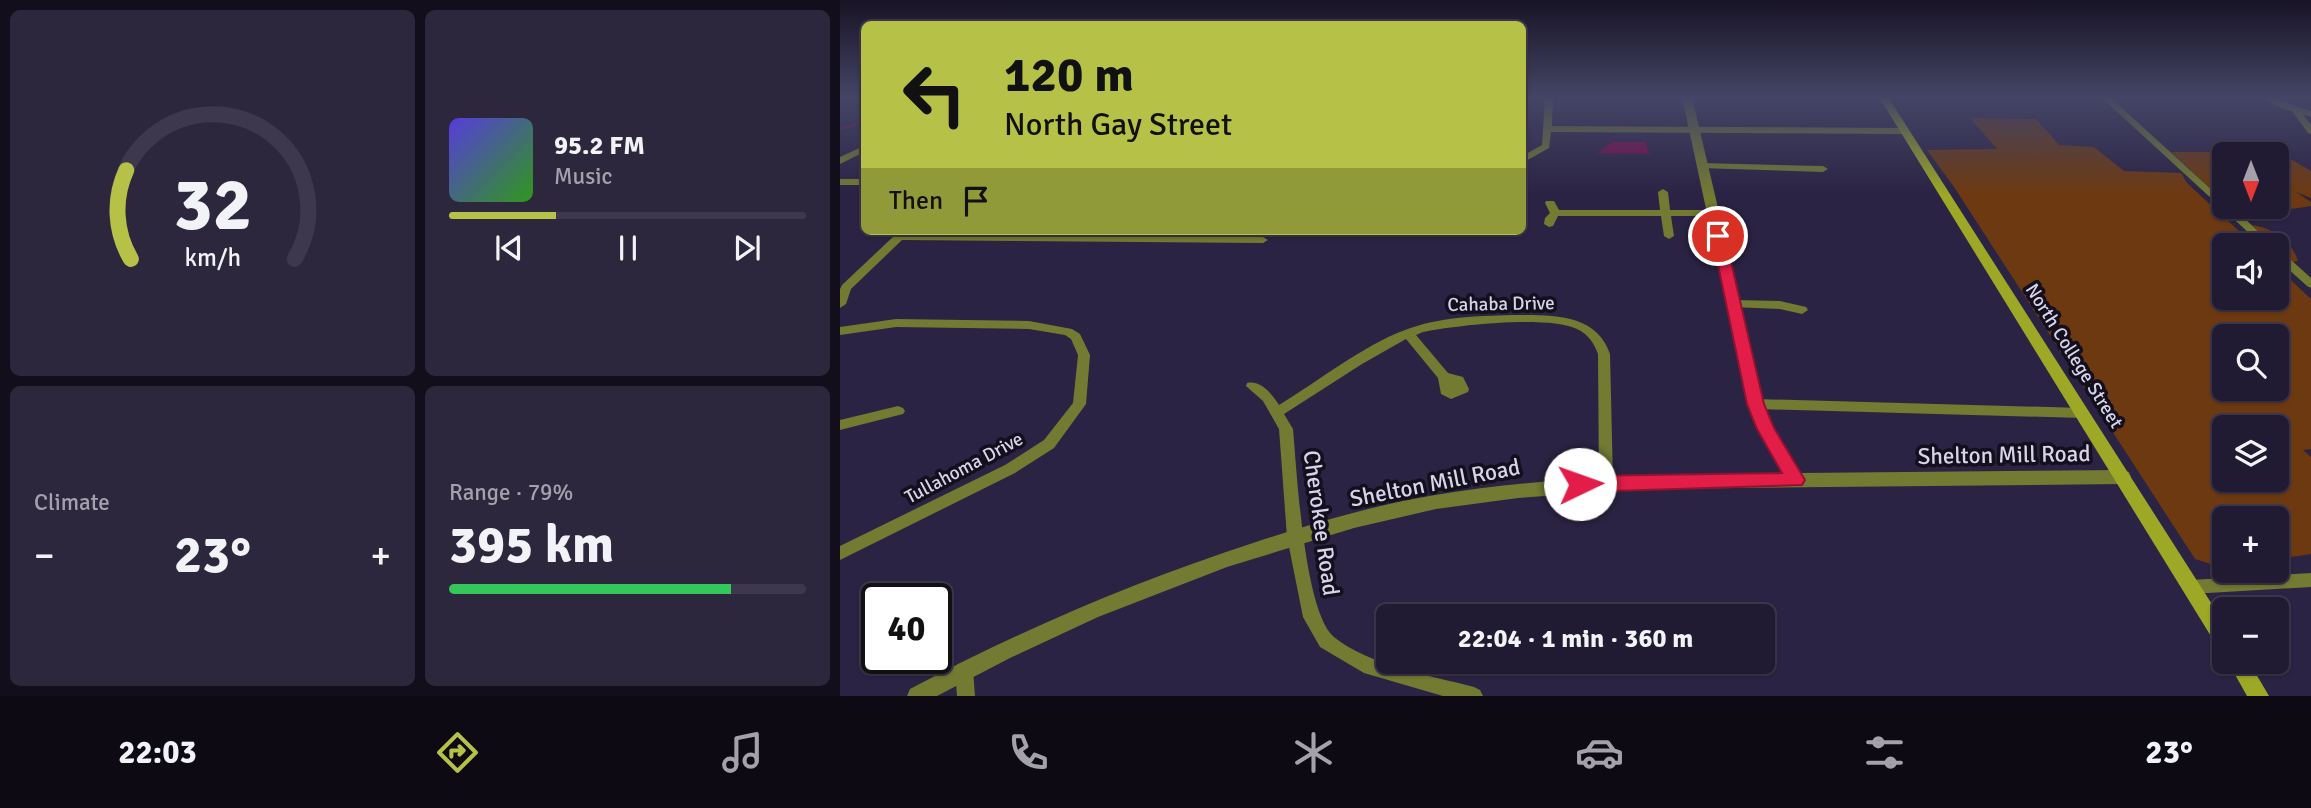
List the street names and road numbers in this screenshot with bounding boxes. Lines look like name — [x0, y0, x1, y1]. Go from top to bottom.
street label: North College Street — [2020, 279, 2128, 433]
street label: Cahaba Drive — [1447, 291, 1555, 317]
street label: Tullahoma Drive — [901, 427, 1027, 509]
street label: Shelton Mill Road — [1917, 439, 2091, 471]
street label: Cherokee Road — [1296, 449, 1346, 597]
street label: Shelton Mill Road — [1347, 452, 1523, 514]

